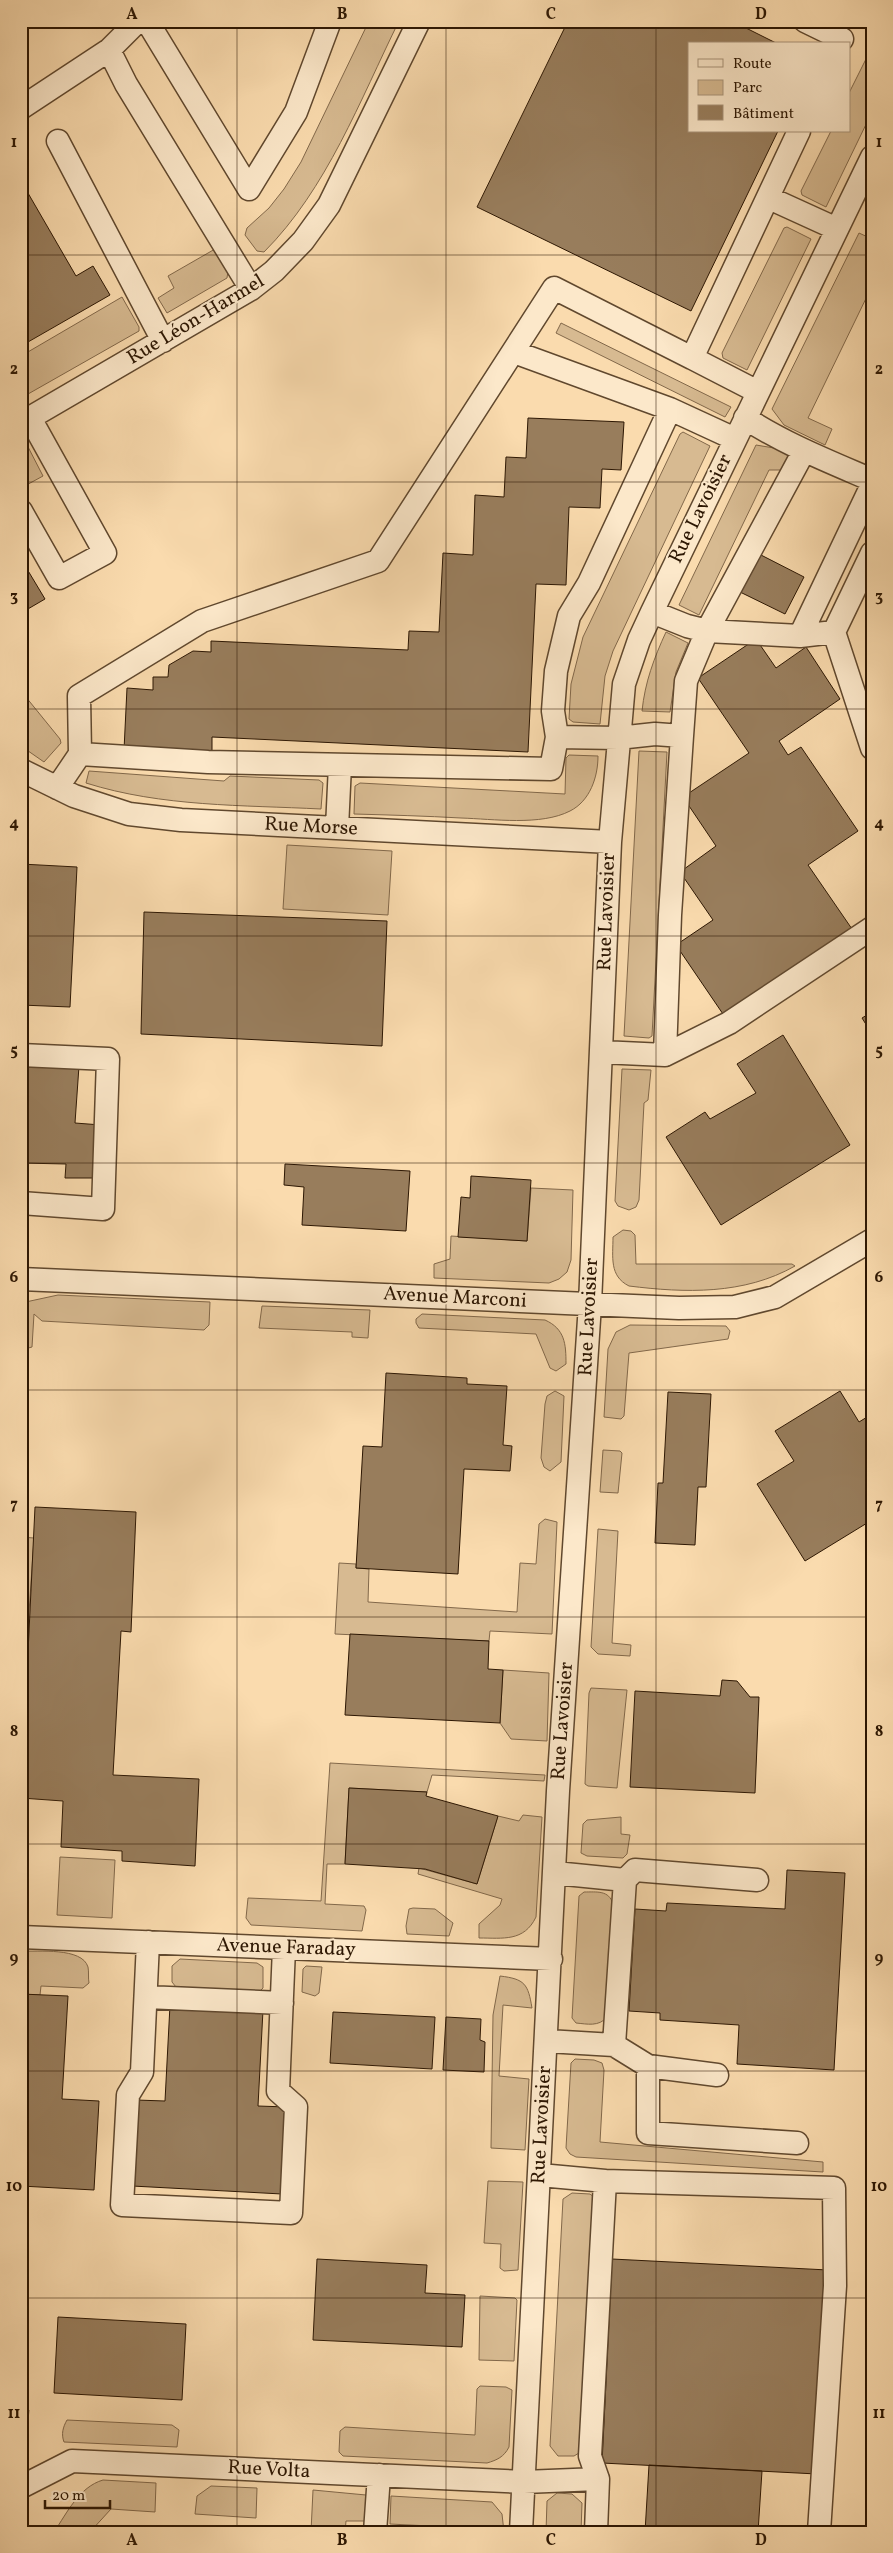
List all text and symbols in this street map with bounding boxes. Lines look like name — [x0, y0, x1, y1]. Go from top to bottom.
text: A — [126, 4, 138, 26]
text: B — [337, 4, 348, 26]
text: C — [546, 4, 556, 26]
text: D — [755, 4, 767, 26]
legend — [688, 42, 850, 132]
text: Route — [733, 54, 772, 75]
text: Parc — [733, 78, 762, 99]
text: Bâtiment — [733, 104, 794, 125]
text: 1 — [11, 132, 17, 154]
text: 1 — [876, 132, 882, 154]
street label: Rue Léon-Harmel — [122, 268, 270, 372]
text: 2 — [10, 359, 18, 381]
text: 2 — [875, 359, 883, 381]
street label: Rue Lavoisier — [662, 450, 740, 568]
text: 3 — [10, 586, 18, 608]
text: 3 — [875, 586, 883, 608]
street label: Rue Morse — [263, 811, 359, 843]
text: 4 — [9, 813, 19, 835]
text: 4 — [874, 813, 884, 835]
street label: Rue Lavoisier — [591, 852, 623, 972]
text: 5 — [10, 1040, 18, 1062]
text: 5 — [875, 1040, 883, 1062]
street label: Rue Lavoisier — [572, 1257, 606, 1377]
text: 6 — [10, 1267, 19, 1289]
text: 6 — [875, 1267, 884, 1289]
street label: Avenue Marconi — [382, 1280, 528, 1316]
text: 7 — [10, 1494, 18, 1516]
text: 7 — [875, 1494, 883, 1516]
street label: Rue Lavoisier — [545, 1661, 581, 1781]
text: 8 — [10, 1721, 18, 1743]
text: 8 — [875, 1721, 883, 1743]
street label: Avenue Faraday — [216, 1932, 356, 1964]
text: 9 — [10, 1948, 19, 1970]
text: 9 — [875, 1948, 884, 1970]
street label: Rue Lavoisier — [525, 2065, 559, 2185]
text: 10 — [6, 2176, 22, 2198]
text: 10 — [871, 2176, 887, 2198]
text: 11 — [8, 2403, 20, 2425]
text: 11 — [873, 2403, 885, 2425]
street label: Rue Volta — [227, 2454, 311, 2486]
scale bar — [45, 2478, 110, 2510]
text: 20 m — [52, 2486, 85, 2507]
text: A — [126, 2530, 138, 2552]
text: B — [337, 2530, 348, 2552]
text: C — [546, 2530, 556, 2552]
text: D — [755, 2530, 767, 2552]

